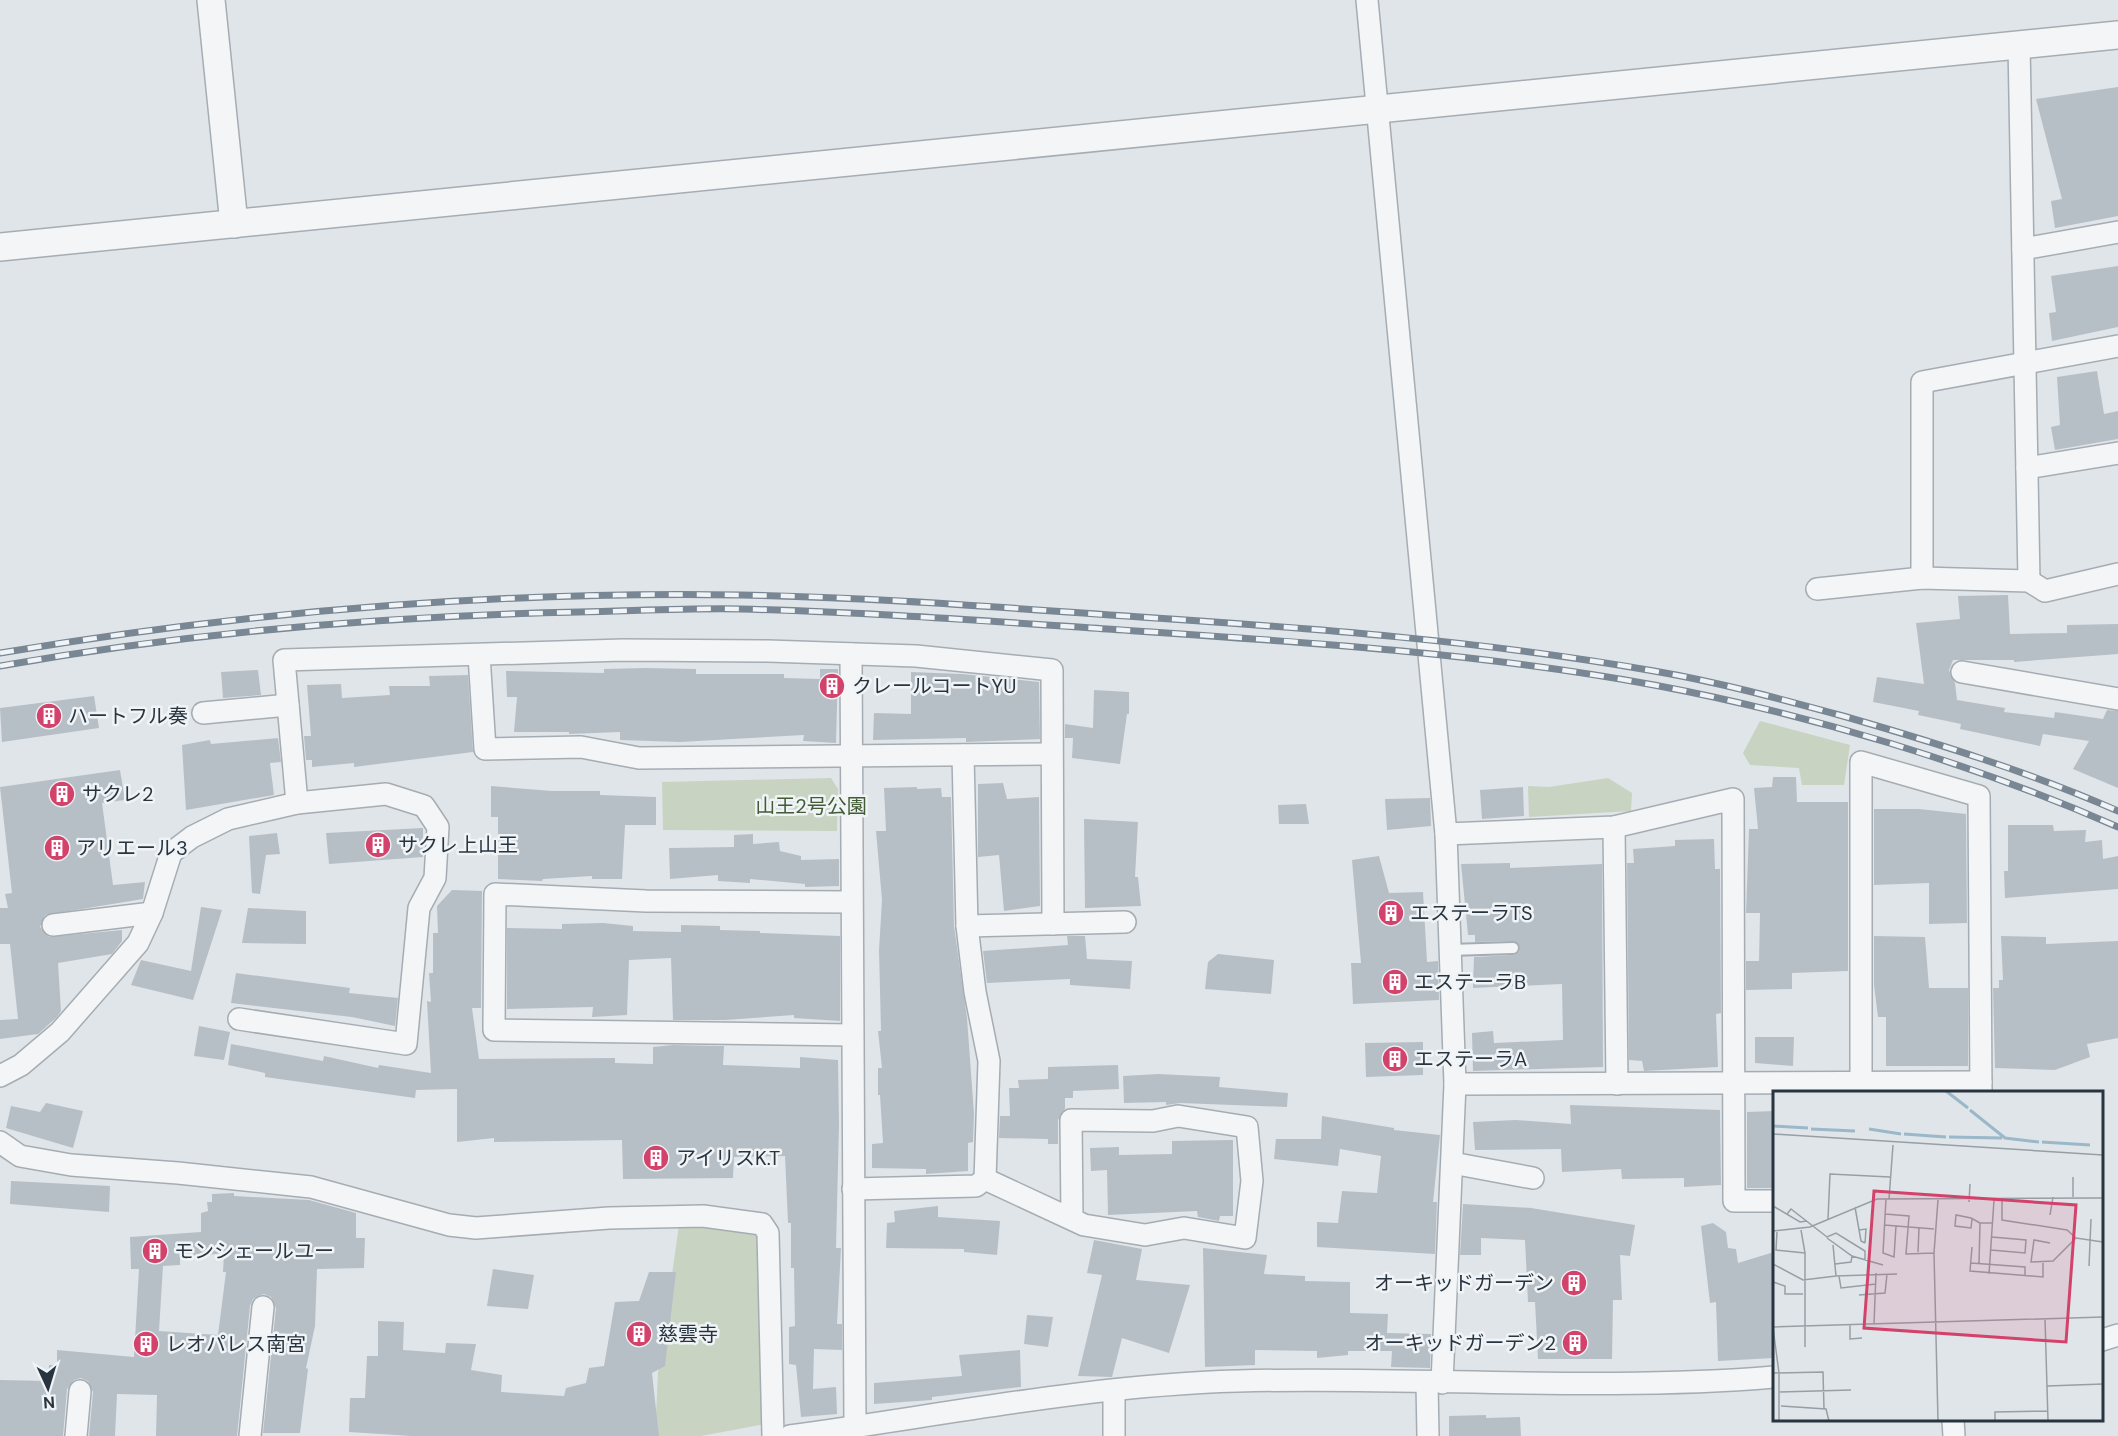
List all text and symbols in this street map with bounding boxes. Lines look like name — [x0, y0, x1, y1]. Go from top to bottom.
building icon: クレールコートYU — [817, 671, 847, 701]
place label: クレールコートYU — [852, 673, 1016, 699]
building icon: ハートフル奏 — [34, 701, 64, 731]
place label: ハートフル奏 — [68, 703, 188, 729]
building icon: サクレ2 — [47, 779, 77, 809]
place label: サクレ2 — [82, 781, 154, 807]
park label: 山王2号公園 — [755, 793, 867, 819]
building icon: サクレ上山王 — [363, 830, 393, 860]
place label: サクレ上山王 — [398, 832, 518, 858]
building icon: アリエール3 — [42, 833, 72, 863]
place label: アリエール3 — [76, 835, 188, 861]
building icon: エステーラTS — [1376, 898, 1406, 928]
place label: エステーラTS — [1410, 900, 1532, 926]
building icon: エステーラB — [1380, 967, 1410, 997]
place label: エステーラB — [1414, 969, 1526, 995]
building icon: エステーラA — [1380, 1044, 1410, 1074]
place label: エステーラA — [1414, 1046, 1527, 1072]
inset map — [1773, 1091, 2103, 1421]
building icon: アイリスK.T — [641, 1143, 671, 1173]
place label: アイリスK.T — [676, 1145, 780, 1171]
building icon: モンシェールユー — [140, 1236, 170, 1266]
place label: モンシェールユー — [174, 1238, 334, 1264]
building icon: オーキッドガーデン — [1559, 1268, 1589, 1298]
place label: オーキッドガーデン — [1374, 1270, 1554, 1296]
building icon: 慈雲寺 — [624, 1319, 654, 1349]
place label: 慈雲寺 — [658, 1321, 718, 1347]
building icon: オーキッドガーデン2 — [1560, 1328, 1590, 1358]
building icon: レオパレス南宮 — [131, 1329, 161, 1359]
place label: オーキッドガーデン2 — [1364, 1330, 1556, 1356]
place label: レオパレス南宮 — [166, 1331, 306, 1357]
north arrow — [18, 1358, 78, 1418]
text: N — [42, 1392, 56, 1413]

